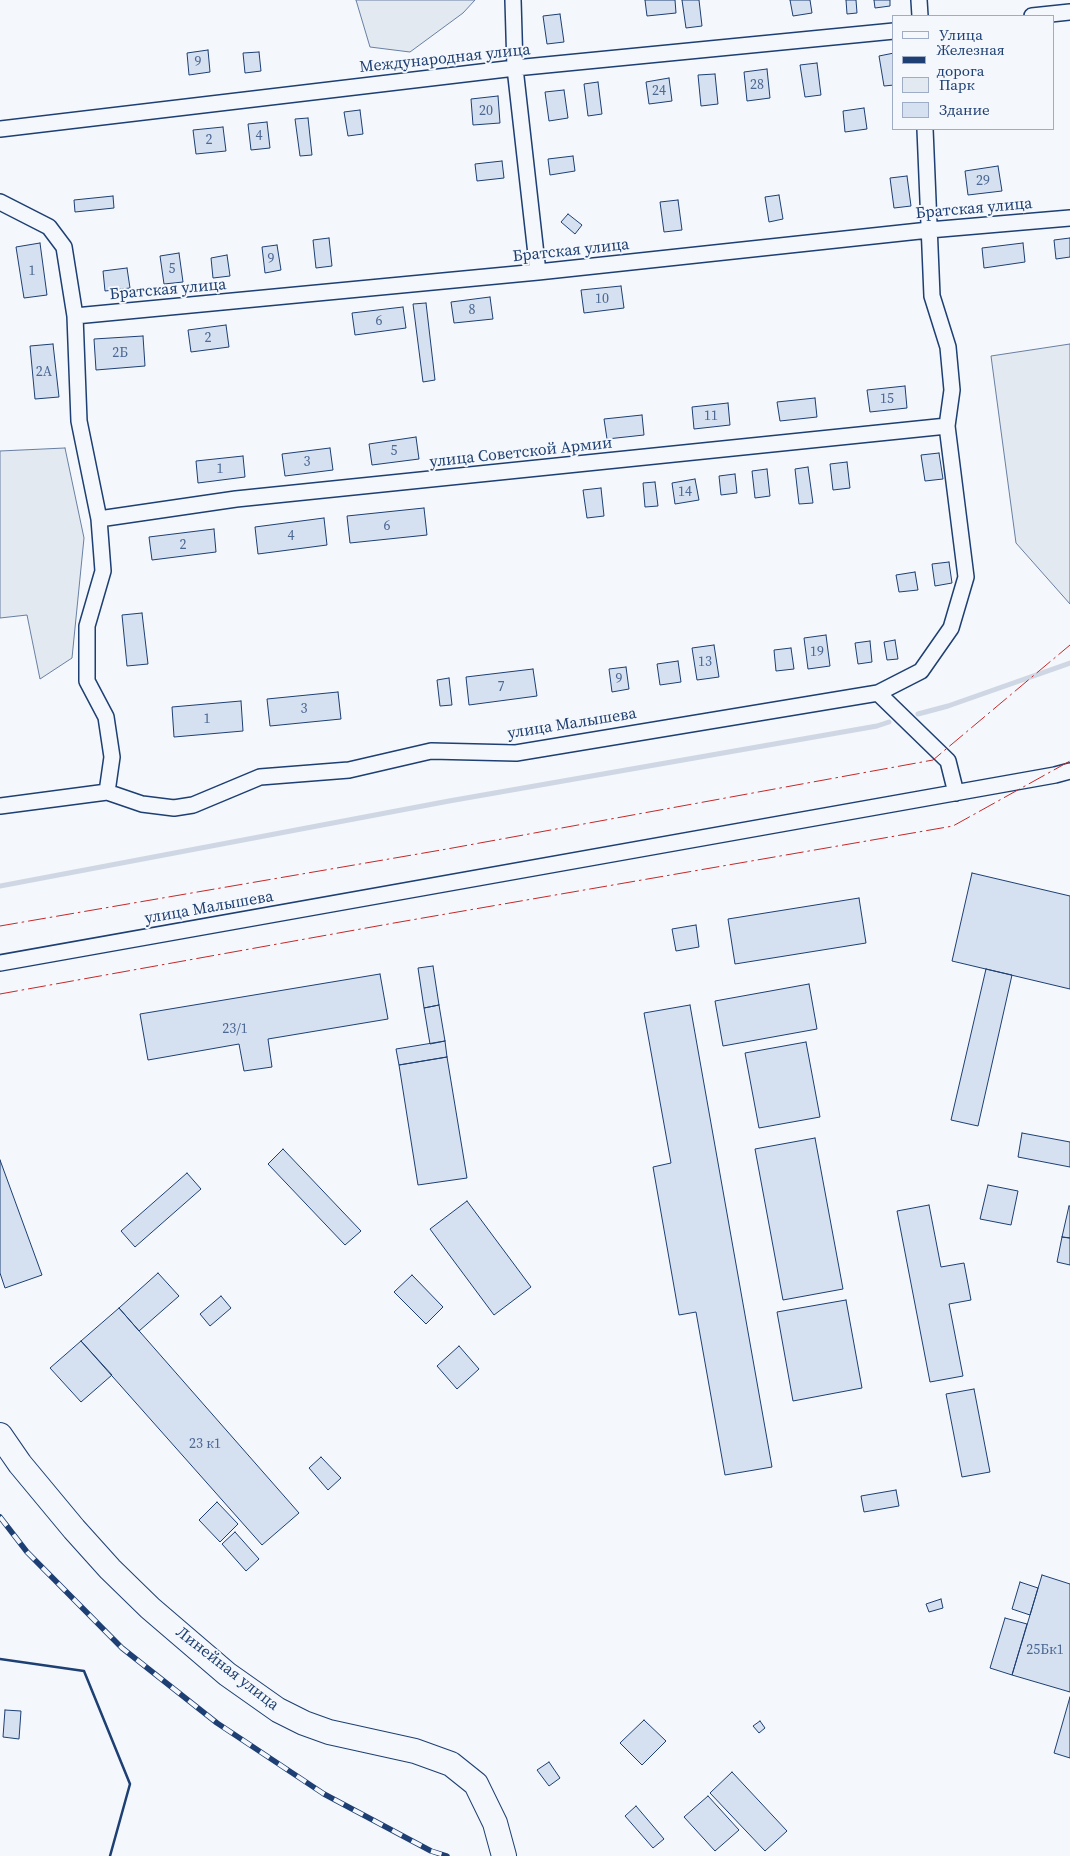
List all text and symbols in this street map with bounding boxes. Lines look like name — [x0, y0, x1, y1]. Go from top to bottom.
legend — [892, 15, 1055, 130]
text: Улица — [939, 24, 983, 45]
text: Железная дорога — [936, 39, 1005, 81]
street label: Международная улица — [358, 40, 532, 78]
house number: 9 — [195, 54, 201, 70]
text: Парк — [939, 74, 975, 95]
house number: 28 — [750, 77, 764, 93]
house number: 24 — [652, 83, 666, 99]
text: Здание — [939, 99, 990, 120]
house number: 20 — [479, 103, 493, 119]
house number: 4 — [256, 128, 262, 144]
house number: 2 — [206, 132, 212, 148]
house number: 29 — [976, 173, 990, 189]
street label: Братская улица — [915, 194, 1033, 224]
street label: Братская улица — [512, 235, 630, 267]
house number: 9 — [268, 251, 274, 267]
house number: 5 — [169, 261, 175, 277]
house number: 1 — [29, 263, 35, 279]
street label: Братская улица — [109, 275, 227, 305]
house number: 10 — [595, 291, 609, 307]
house number: 8 — [469, 302, 475, 318]
house number: 6 — [376, 313, 382, 329]
house number: 2 — [205, 330, 211, 346]
house number: 2Б — [112, 345, 128, 361]
house number: 2А — [36, 364, 52, 380]
house number: 15 — [880, 391, 894, 407]
house number: 11 — [704, 408, 718, 424]
street label: улица Советской Армии — [429, 434, 613, 472]
house number: 5 — [391, 443, 397, 459]
house number: 3 — [304, 454, 310, 470]
house number: 1 — [217, 461, 223, 477]
house number: 14 — [678, 484, 692, 500]
house number: 6 — [384, 518, 390, 534]
house number: 4 — [288, 528, 294, 544]
house number: 2 — [180, 537, 186, 553]
house number: 19 — [810, 644, 824, 660]
house number: 13 — [698, 654, 712, 670]
house number: 9 — [616, 671, 622, 687]
house number: 7 — [498, 679, 504, 695]
house number: 3 — [301, 701, 307, 717]
street label: улица Малышева — [506, 704, 638, 744]
house number: 1 — [204, 711, 210, 727]
street label: улица Малышева — [143, 887, 275, 929]
house number: 23/1 — [222, 1021, 248, 1037]
house number: 23 к1 — [189, 1436, 221, 1452]
street label: Линейная улица — [172, 1623, 282, 1715]
house number: 25Бк1 — [1026, 1642, 1064, 1658]

